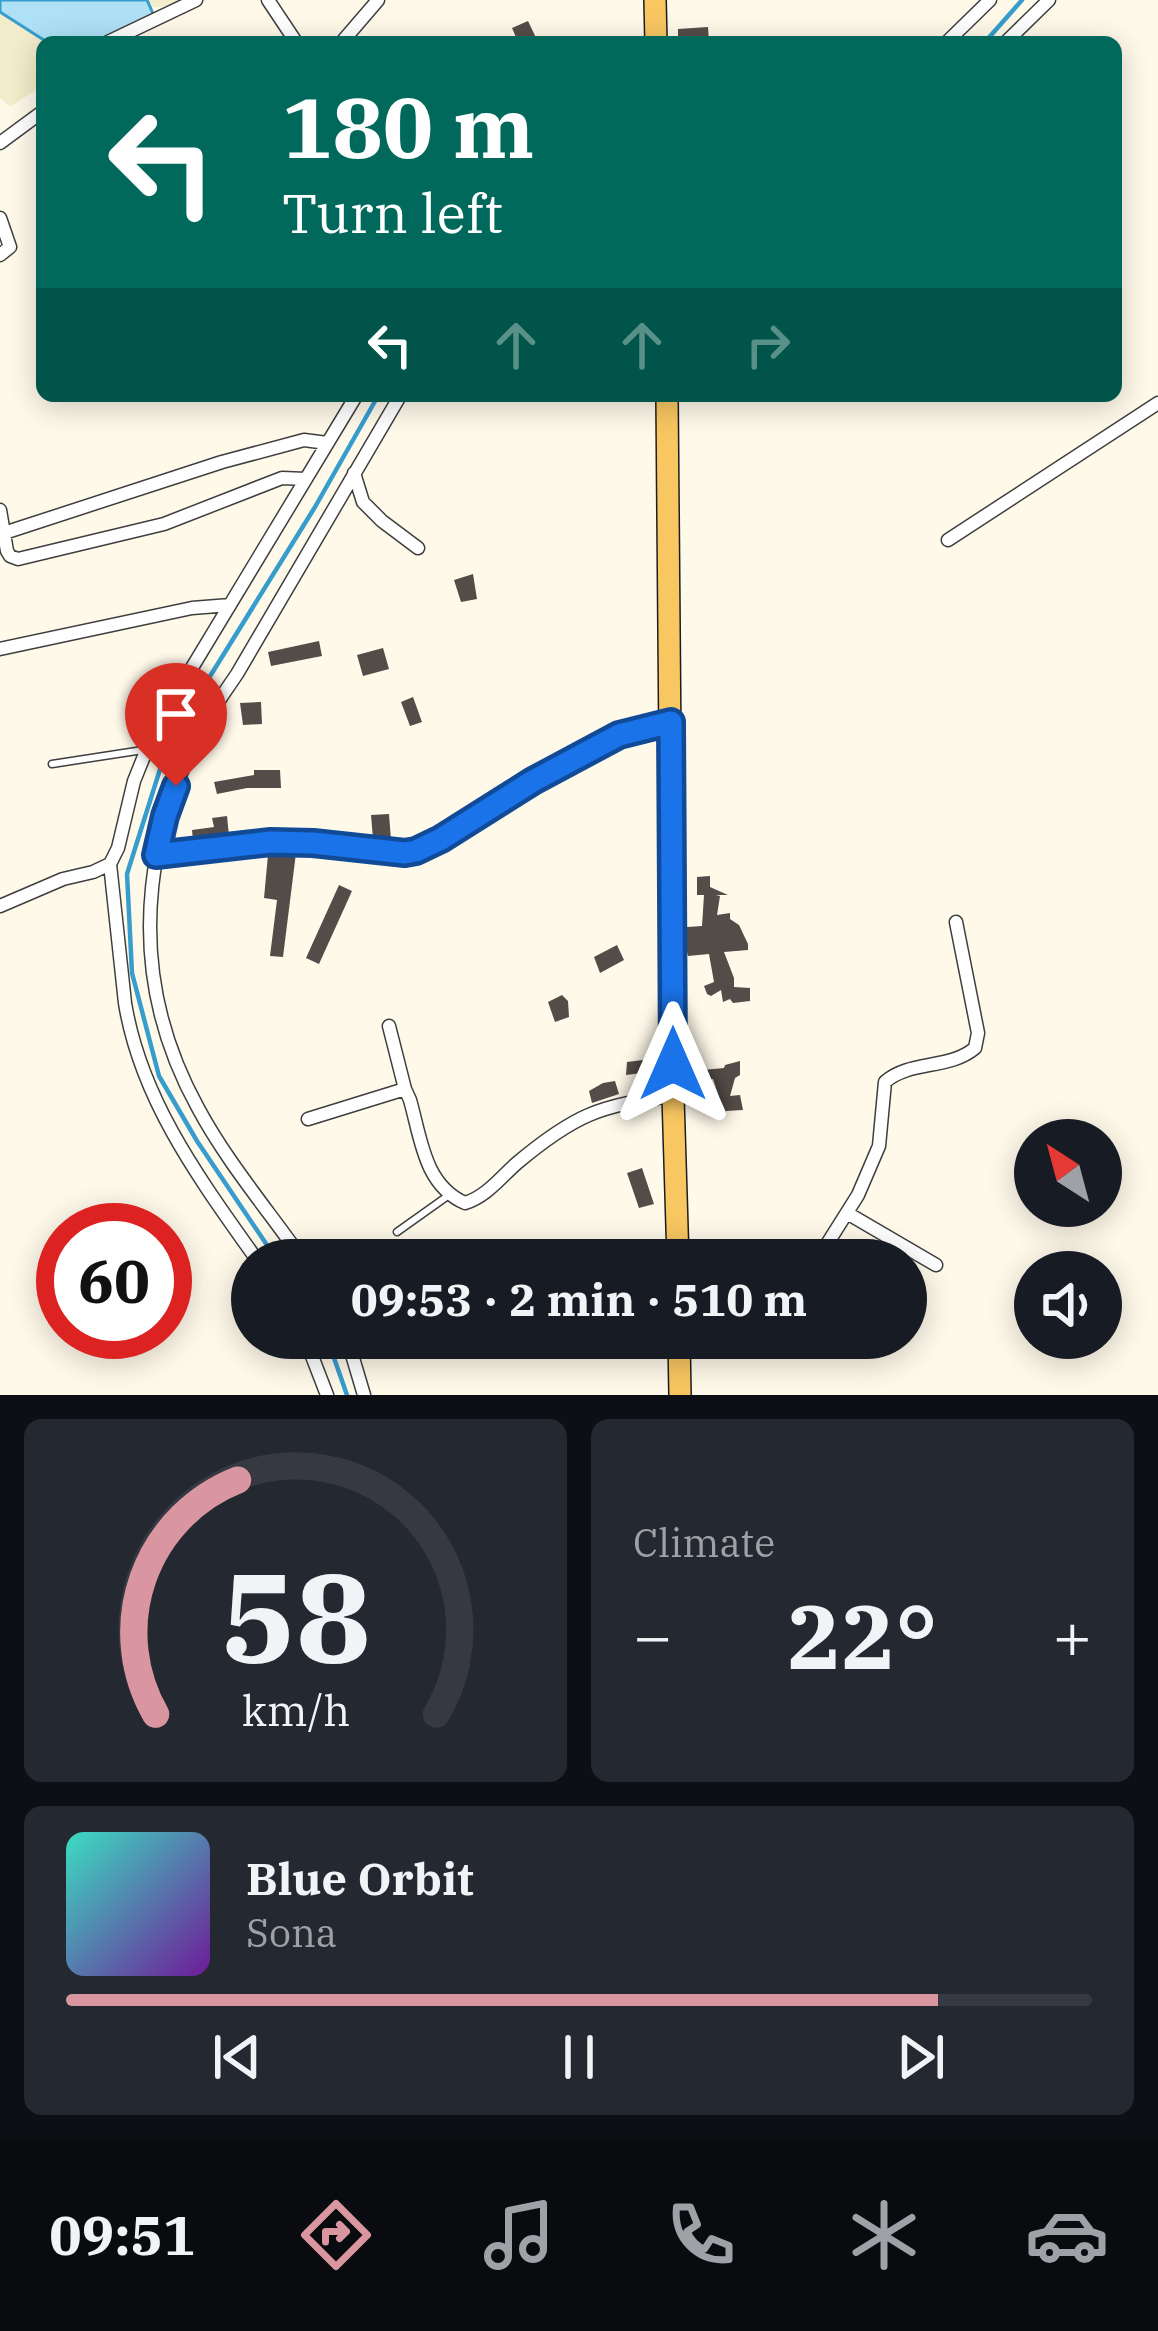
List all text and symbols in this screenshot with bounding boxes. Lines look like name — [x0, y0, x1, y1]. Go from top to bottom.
text: 180 m — [282, 72, 534, 181]
icon: left — [84, 84, 240, 240]
text: Turn left — [282, 178, 503, 248]
icon: left — [357, 312, 423, 378]
icon: ahead — [483, 312, 549, 378]
icon: ahead — [609, 312, 675, 378]
icon: right — [735, 312, 801, 378]
pin — [125, 663, 227, 786]
icon: arrive — [143, 681, 209, 747]
position arrow — [610, 1001, 736, 1127]
north arrow — [1014, 1119, 1122, 1227]
map controls — [1014, 1119, 1122, 1359]
speed limit sign: 60 — [36, 1203, 192, 1359]
button: sound — [1014, 1251, 1122, 1359]
text: 09:53 · 2 min · 510 m — [351, 1270, 807, 1328]
text: Climate — [633, 1517, 775, 1568]
text: 58 — [221, 1535, 370, 1697]
text: 22° — [787, 1577, 938, 1694]
text: − — [633, 1592, 673, 1678]
text: + — [1052, 1592, 1092, 1678]
text: km/h — [241, 1681, 350, 1737]
text: Blue Orbit — [246, 1849, 474, 1907]
text: Sona — [246, 1907, 337, 1958]
icon: previous — [204, 2024, 270, 2090]
icon: pause — [546, 2024, 612, 2090]
icon: next — [888, 2024, 954, 2090]
icon: directions — [294, 2193, 378, 2277]
icon: music — [477, 2193, 561, 2277]
icon: phone — [659, 2193, 743, 2277]
icon: climate — [842, 2193, 926, 2277]
icon: car — [1025, 2193, 1109, 2277]
text: 09:51 — [49, 2200, 195, 2270]

